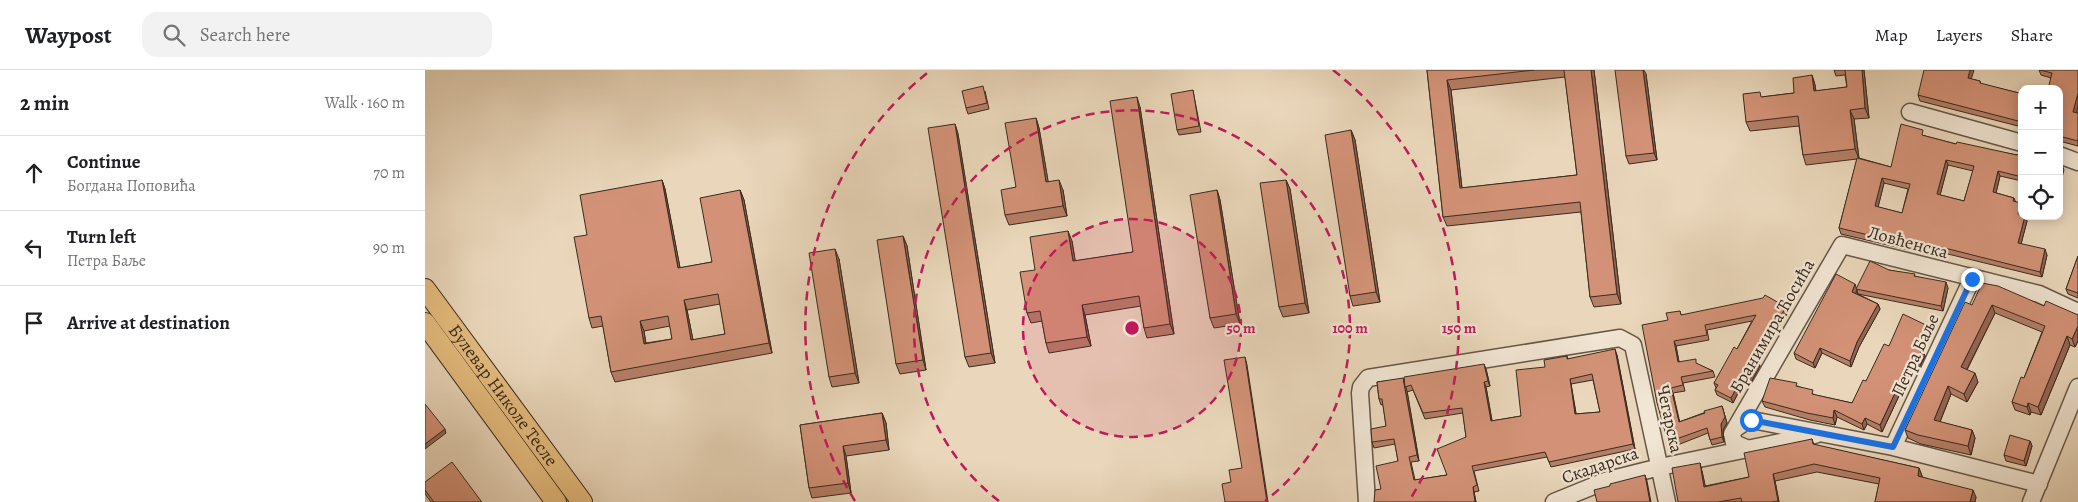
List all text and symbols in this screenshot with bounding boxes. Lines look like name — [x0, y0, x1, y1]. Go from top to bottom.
search box — [142, 12, 492, 57]
text: Waypost — [25, 19, 112, 51]
icon: search — [160, 21, 188, 49]
text: Search here — [200, 22, 290, 48]
text: Map — [1875, 23, 1908, 47]
text: Layers — [1936, 23, 1983, 47]
text: Share — [2011, 23, 2053, 47]
map controls — [2018, 85, 2063, 220]
button: + — [2018, 85, 2063, 130]
text: 2 min — [20, 89, 69, 117]
text: Walk · 160 m — [325, 92, 405, 114]
button: − — [2018, 130, 2063, 175]
text: Continue — [67, 149, 141, 175]
icon: ahead — [20, 159, 48, 187]
text: 70 m — [373, 162, 405, 184]
text: Богдана Поповића — [67, 175, 196, 197]
button: locate — [2018, 175, 2063, 220]
street label: Ловћенска — [1865, 220, 1952, 264]
text: Turn left — [67, 224, 136, 250]
icon: left — [20, 234, 48, 262]
text: 90 m — [373, 237, 405, 259]
text: Петра Баље — [67, 250, 146, 272]
street label: Бранимира Ћосића — [1724, 254, 1820, 397]
route end — [1961, 268, 1984, 291]
icon: arrive — [20, 309, 48, 337]
text: Arrive at destination — [67, 310, 230, 336]
street label: Петра Баље — [1885, 310, 1945, 400]
text: 50 m — [1226, 318, 1256, 338]
text: 100 m — [1332, 318, 1368, 338]
text: 150 m — [1442, 318, 1477, 338]
street label: Булевар Николе Тесле — [443, 319, 564, 471]
centre of rings — [1123, 319, 1141, 337]
street label: Чегарска — [1651, 383, 1689, 456]
route start — [1740, 409, 1763, 432]
street label: Скадарска — [1558, 440, 1642, 489]

